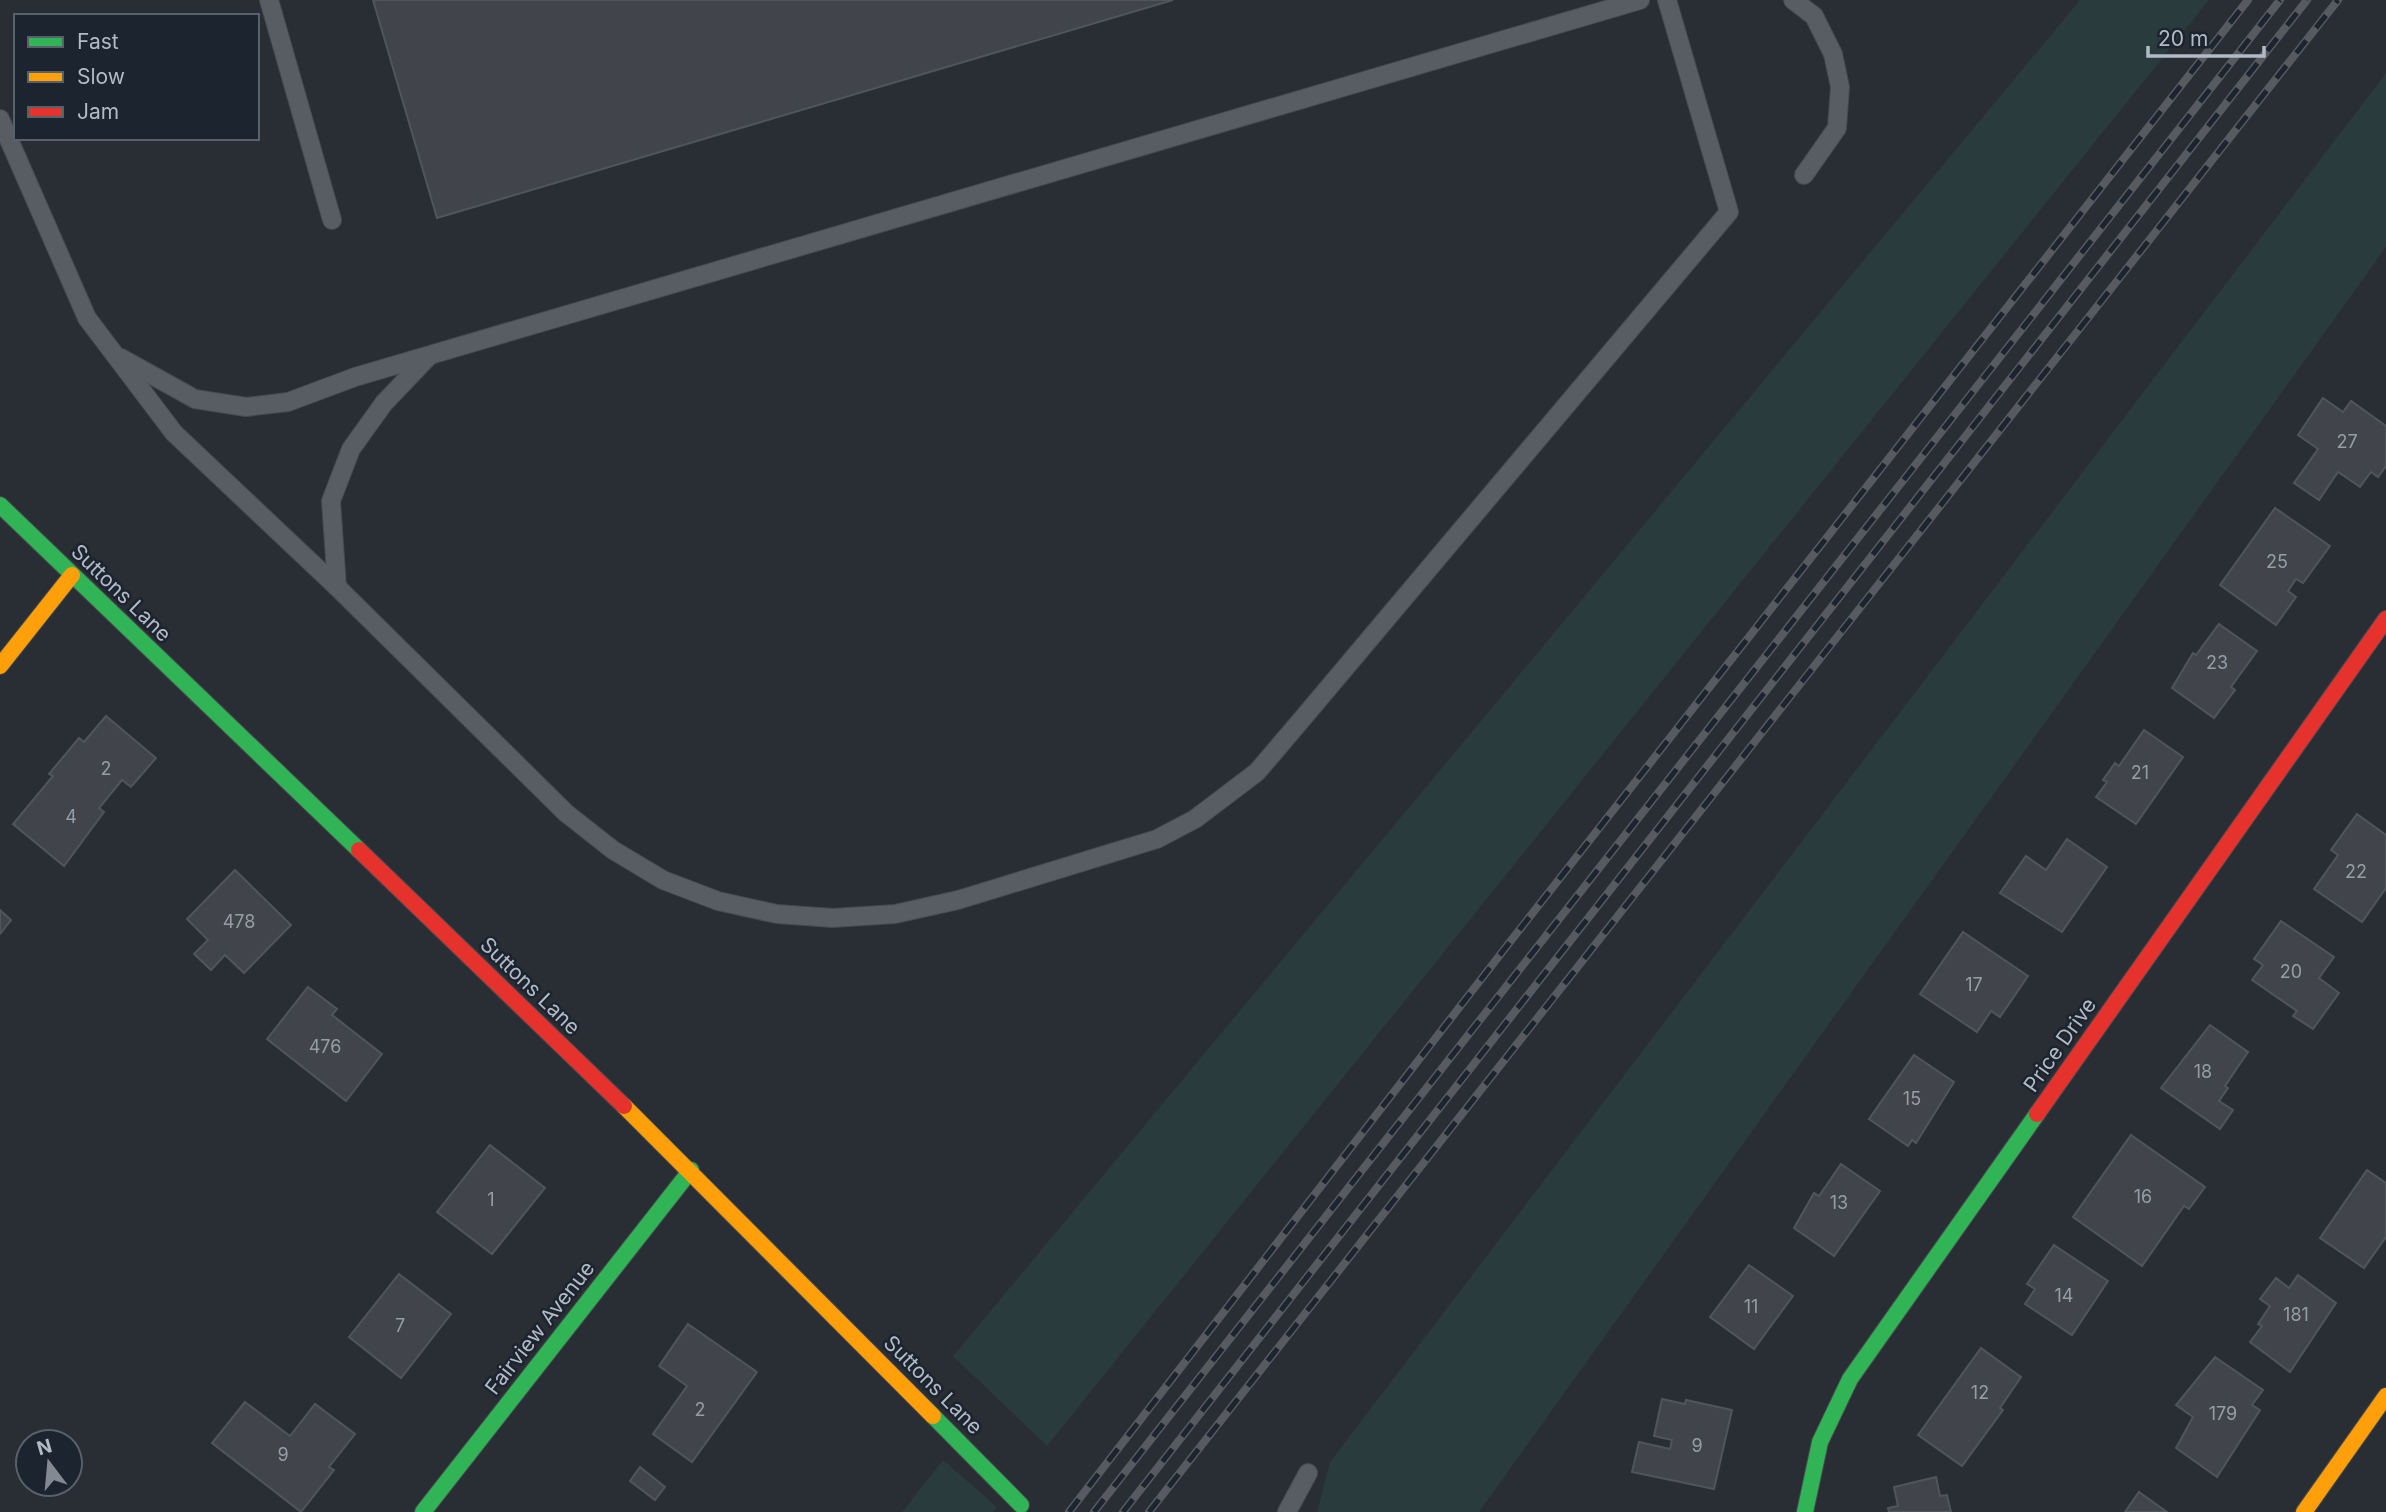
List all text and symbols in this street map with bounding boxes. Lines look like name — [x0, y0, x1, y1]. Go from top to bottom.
legend — [14, 14, 259, 140]
scale bar — [2148, 14, 2264, 58]
text: 20 m — [2158, 26, 2208, 51]
text: Fast — [77, 29, 119, 54]
text: Slow — [77, 64, 125, 89]
text: Jam — [77, 99, 119, 124]
house number: 27 — [2336, 431, 2358, 452]
street label: Suttons Lane — [66, 539, 177, 647]
house number: 25 — [2266, 551, 2288, 572]
house number: 23 — [2206, 652, 2228, 673]
house number: 2 — [101, 758, 111, 779]
house number: 21 — [2131, 762, 2149, 783]
house number: 4 — [65, 806, 77, 827]
house number: 22 — [2345, 861, 2367, 882]
house number: 478 — [223, 911, 255, 932]
street label: Suttons Lane — [475, 932, 586, 1040]
house number: 20 — [2280, 961, 2302, 982]
house number: 17 — [1965, 974, 1983, 995]
street label: Price Drive — [2018, 993, 2101, 1097]
house number: 476 — [309, 1036, 341, 1057]
house number: 18 — [2194, 1061, 2212, 1082]
house number: 15 — [1903, 1088, 1921, 1109]
house number: 16 — [2134, 1186, 2152, 1207]
house number: 1 — [487, 1189, 495, 1210]
house number: 13 — [1830, 1192, 1848, 1213]
street label: Fairview Avenue — [480, 1256, 600, 1399]
house number: 14 — [2055, 1285, 2073, 1306]
house number: 11 — [1744, 1296, 1758, 1317]
house number: 181 — [2283, 1304, 2309, 1325]
house number: 7 — [395, 1315, 405, 1336]
street label: Suttons Lane — [879, 1330, 988, 1439]
house number: 12 — [1971, 1382, 1989, 1403]
house number: 2 — [695, 1399, 705, 1420]
house number: 179 — [2209, 1403, 2237, 1424]
north arrow — [14, 1428, 84, 1498]
text: N — [34, 1434, 55, 1460]
house number: 9 — [1691, 1435, 1703, 1456]
house number: 9 — [277, 1444, 289, 1465]

